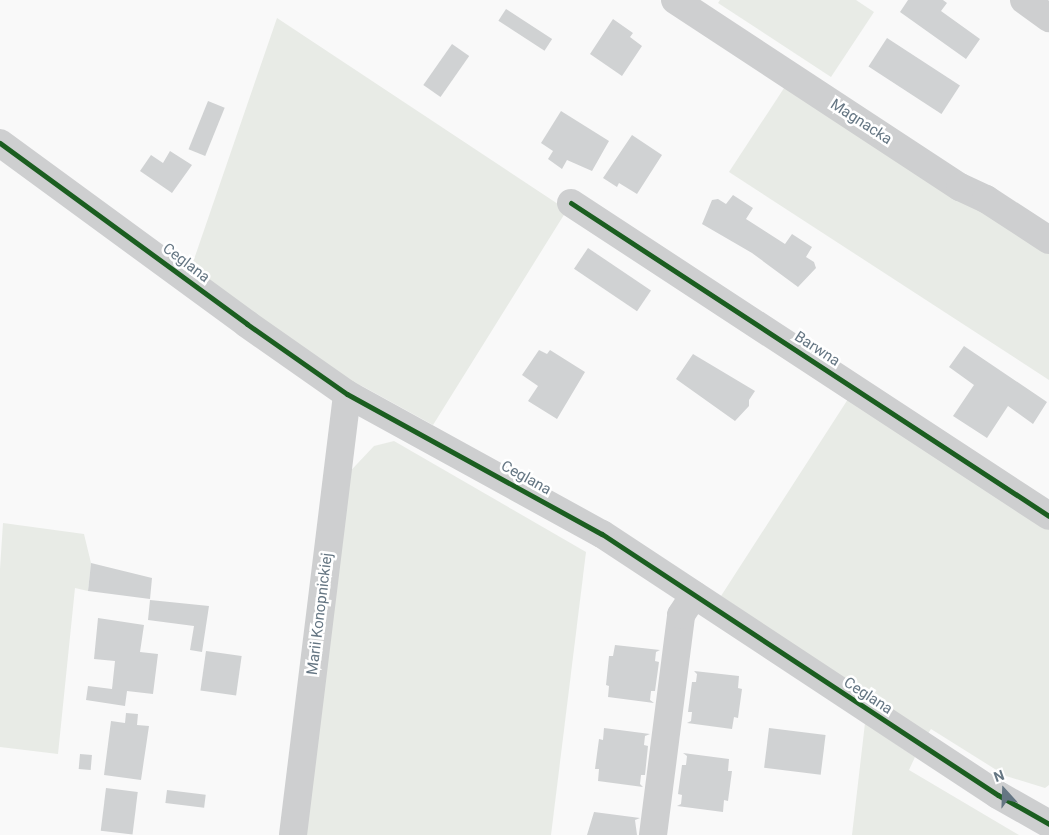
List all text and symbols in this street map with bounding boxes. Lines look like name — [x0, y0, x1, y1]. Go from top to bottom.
street label: Magnacka — [827, 95, 895, 149]
street label: Ceglana — [159, 239, 213, 287]
street label: Barwna — [791, 328, 843, 370]
street label: Ceglana — [498, 457, 554, 499]
street label: Marii Konopnickiej — [304, 552, 336, 676]
street label: Ceglana — [840, 674, 896, 718]
north arrow — [979, 765, 1029, 815]
text: N — [991, 767, 1006, 785]

